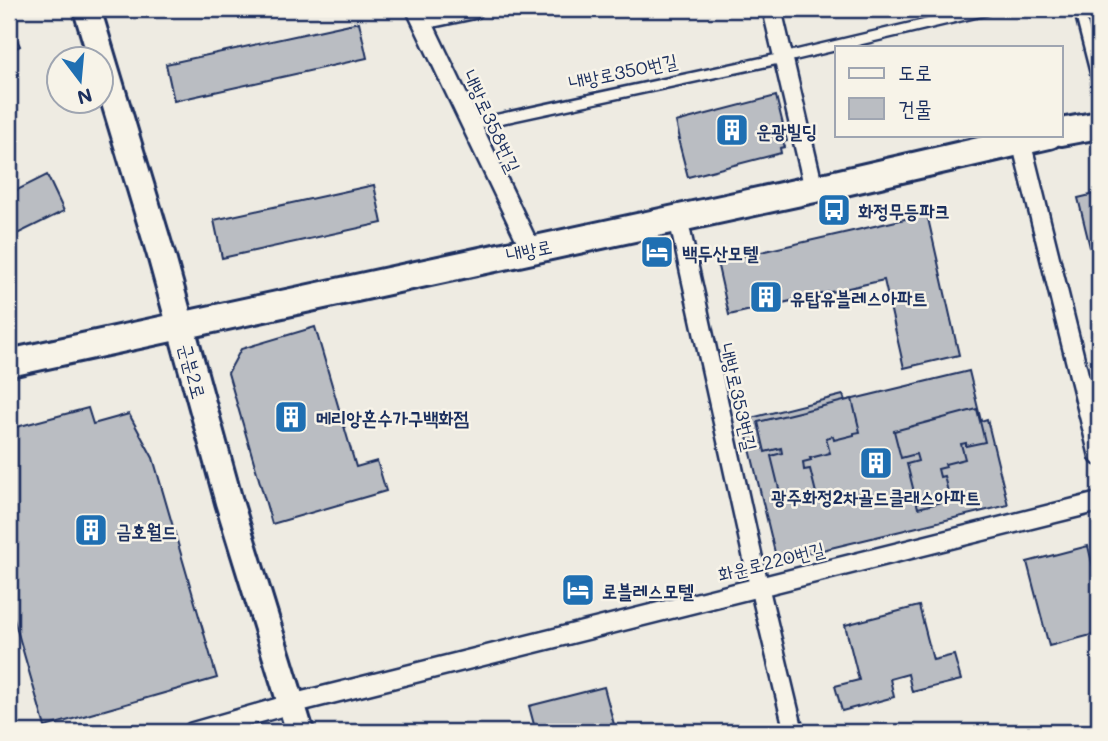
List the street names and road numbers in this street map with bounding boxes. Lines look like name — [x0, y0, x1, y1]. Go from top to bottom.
street label: 내방로350번길 — [566, 47, 680, 95]
street label: 내방로358번길 — [457, 66, 527, 176]
street label: 내방로 — [504, 233, 554, 267]
street label: 군분2로 — [174, 340, 212, 402]
street label: 내방로353번길 — [714, 341, 764, 453]
street label: 화운로220번길 — [715, 536, 827, 586]

